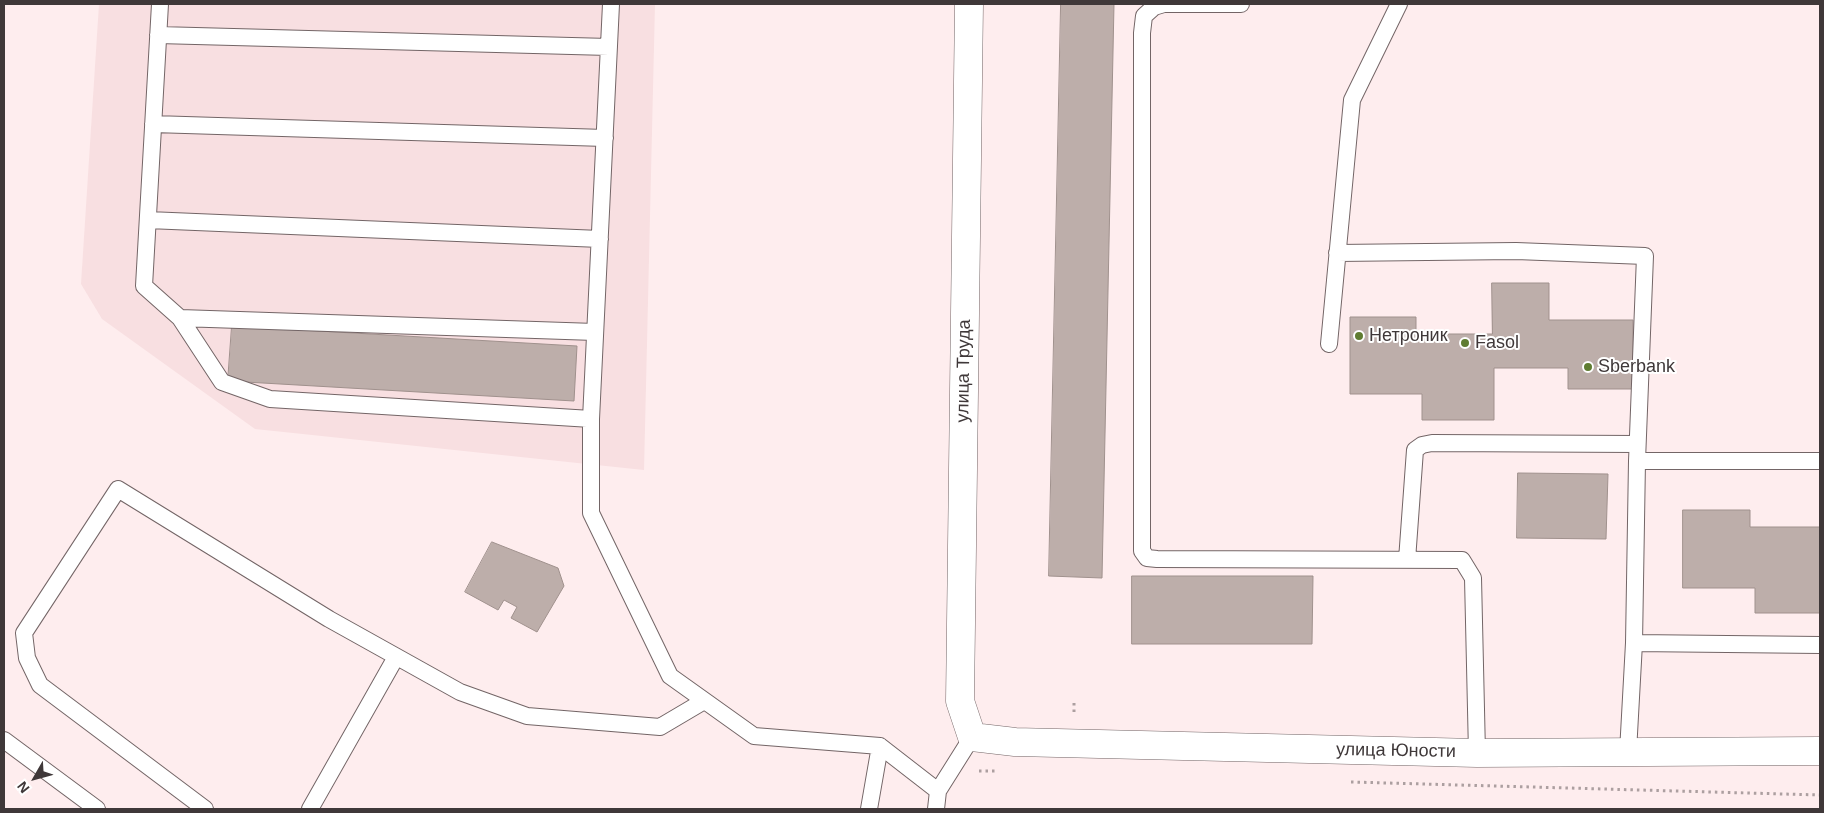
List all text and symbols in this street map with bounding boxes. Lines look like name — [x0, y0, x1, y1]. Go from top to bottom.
street label: улица Труда — [952, 319, 976, 423]
place label: Нетроник — [1369, 325, 1448, 347]
marker: Нетроник — [1353, 330, 1365, 342]
place label: Fasol — [1475, 332, 1519, 354]
marker: Fasol — [1459, 337, 1471, 349]
place label: Sberbank — [1598, 356, 1675, 378]
marker: Sberbank — [1582, 361, 1594, 373]
street label: улица Юности — [1336, 739, 1456, 763]
north arrow — [10, 753, 60, 803]
text: N — [14, 778, 33, 796]

